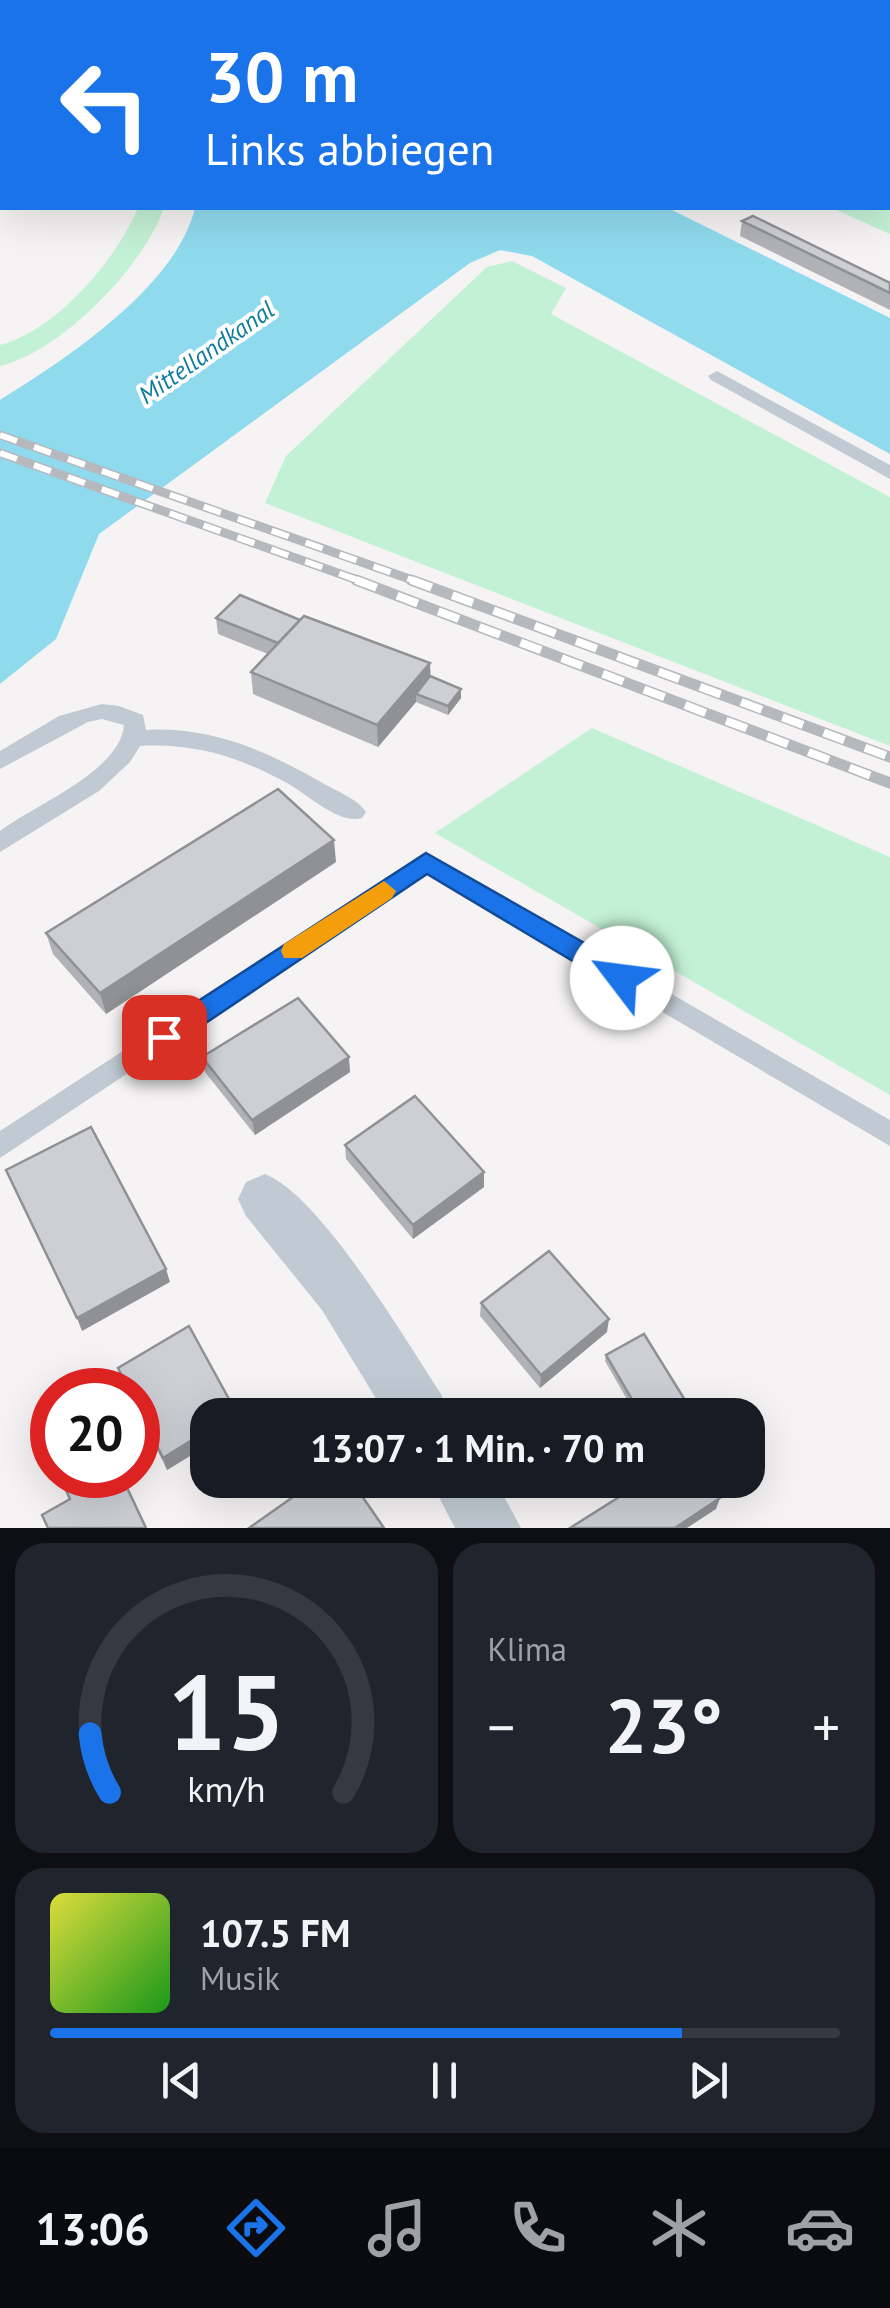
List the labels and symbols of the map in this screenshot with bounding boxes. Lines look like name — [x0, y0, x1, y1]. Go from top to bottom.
water label: Mittellandkanal — [132, 293, 280, 411]
position arrow — [570, 926, 674, 1030]
pin — [122, 995, 207, 1080]
speed limit sign: 20 — [30, 1368, 160, 1498]

